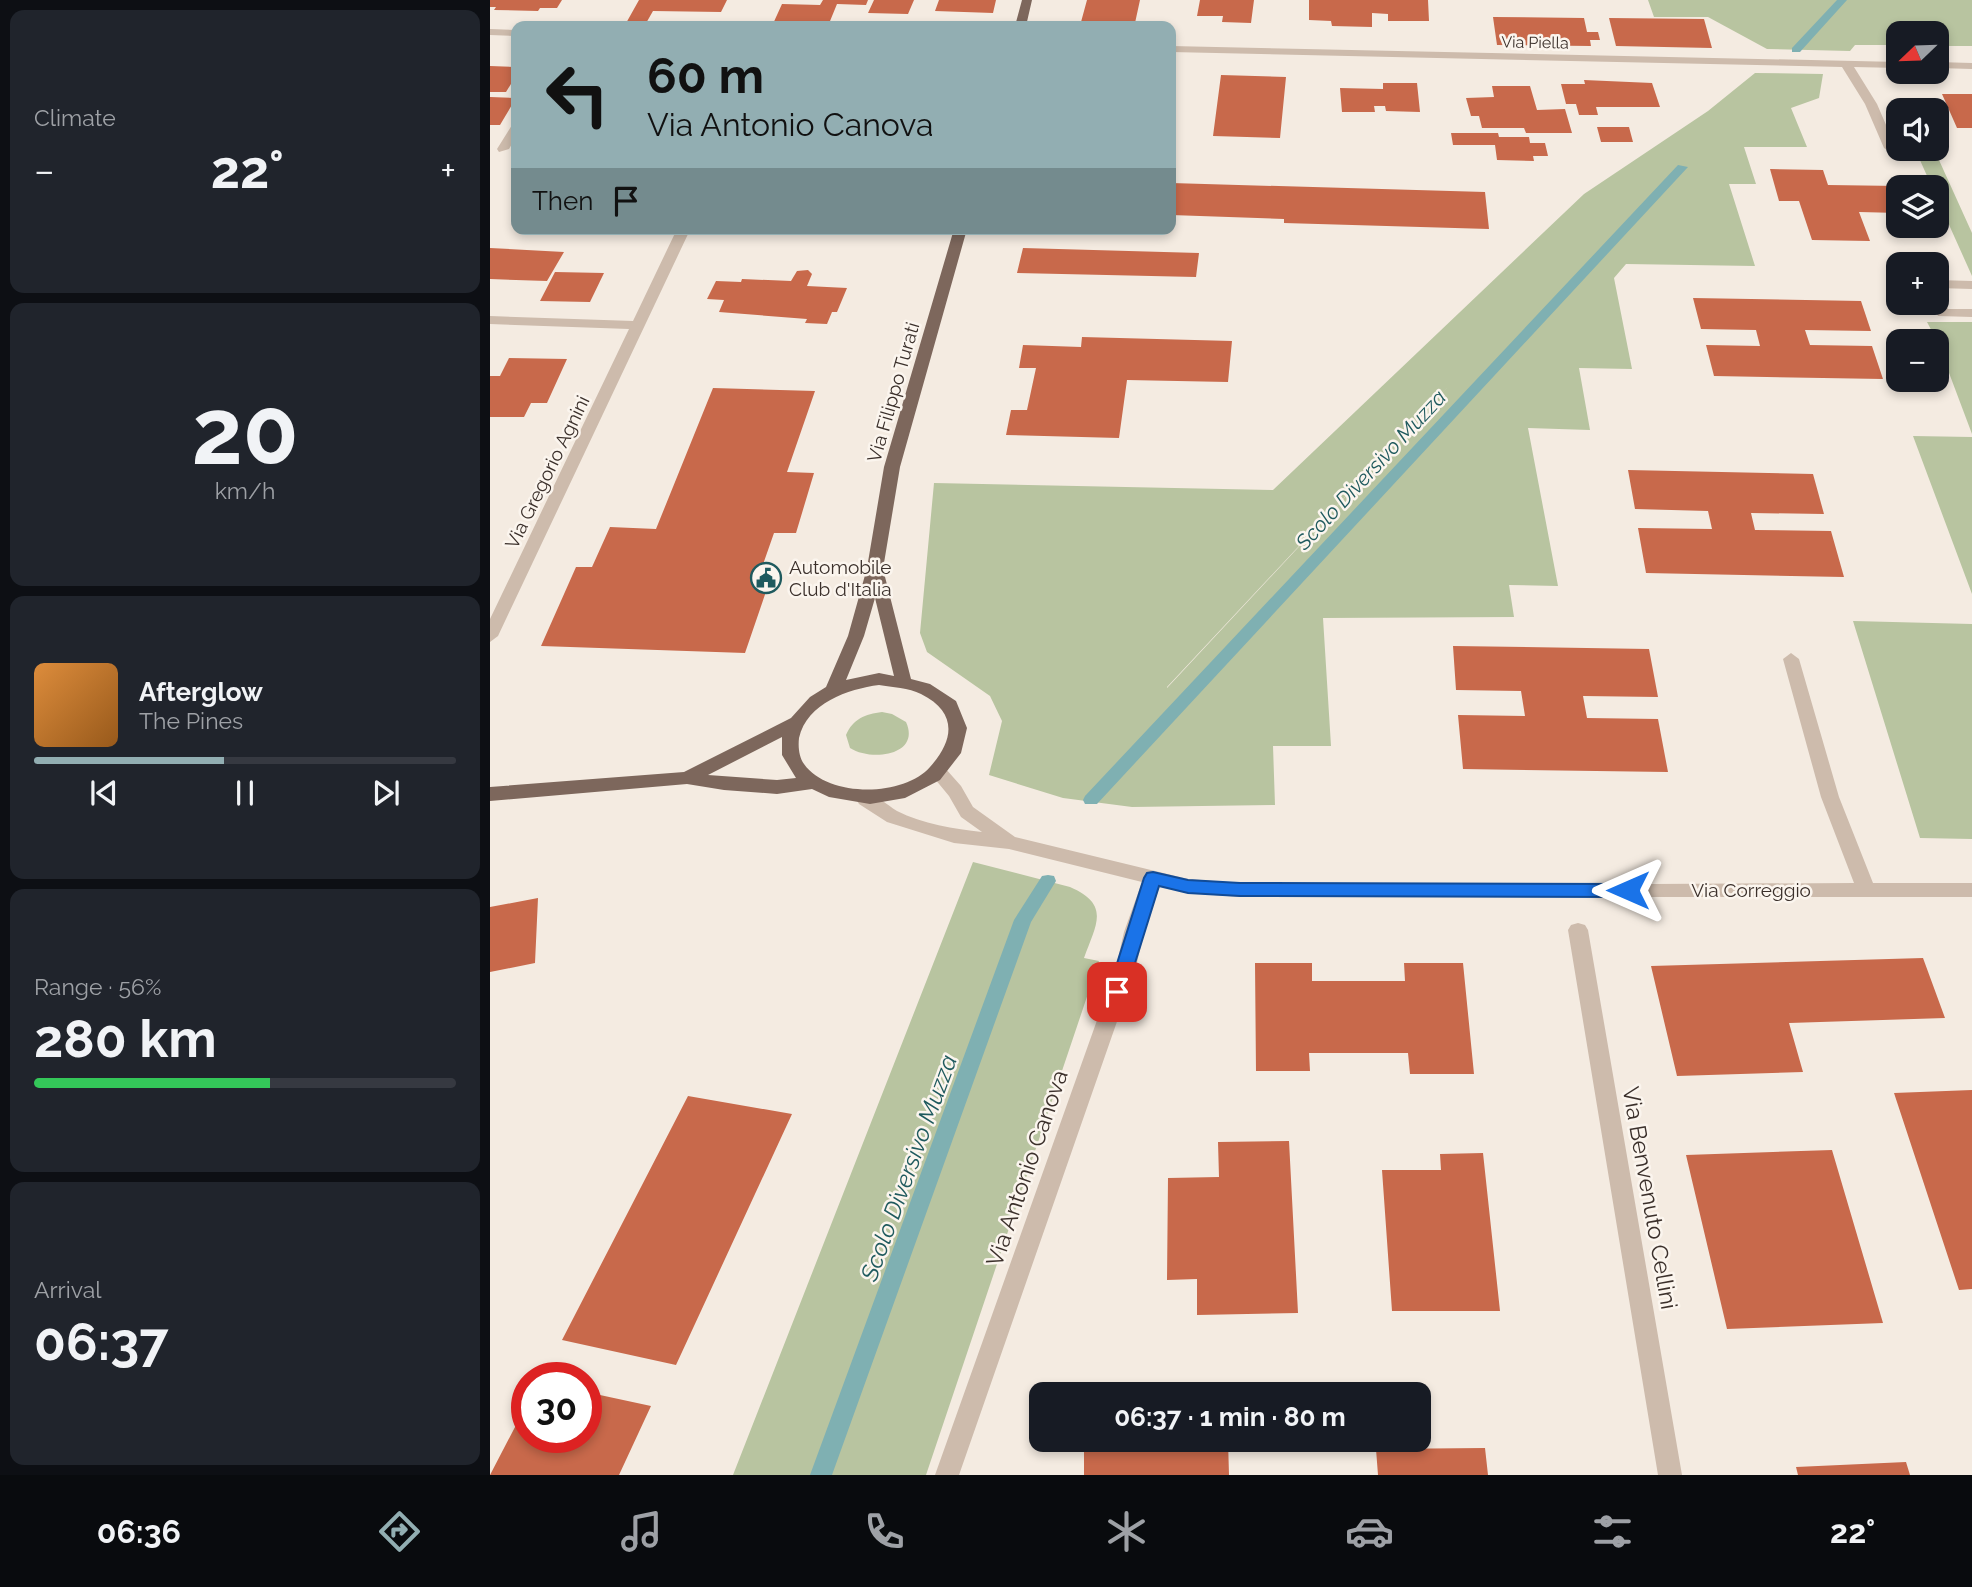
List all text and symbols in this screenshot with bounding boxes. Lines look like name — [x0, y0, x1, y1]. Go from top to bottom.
north arrow — [1886, 21, 1950, 84]
map controls — [1886, 21, 1949, 392]
street label: Via Piella — [1501, 32, 1569, 53]
text: 60 m — [647, 47, 764, 104]
icon: left — [532, 49, 623, 140]
button: sound — [1886, 98, 1949, 161]
text: Climate — [34, 104, 116, 131]
text: Via Antonio Canova — [647, 106, 933, 143]
text: 22° — [211, 139, 284, 200]
text: − — [34, 148, 54, 193]
text: + — [440, 148, 456, 193]
button: layers — [1886, 175, 1949, 238]
icon: arrive — [607, 182, 645, 220]
text: Then — [532, 186, 593, 216]
button: + — [1886, 252, 1949, 315]
street label: Via Filippo Turati — [862, 319, 924, 465]
button: − — [1886, 329, 1949, 392]
text: 20 — [191, 378, 299, 485]
water label: Scolo Diversivo Muzza — [1290, 385, 1451, 555]
street label: Via Gregorio Agnini — [500, 392, 594, 552]
text: km/h — [215, 477, 275, 504]
place label: Automobile Club d'Italia — [789, 556, 892, 600]
public building icon: Automobile Club d'Italia — [749, 561, 783, 595]
text: Afterglow — [139, 677, 263, 707]
text: The Pines — [139, 707, 243, 734]
icon: previous — [85, 774, 123, 812]
icon: pause — [226, 774, 264, 812]
icon: next — [367, 774, 405, 812]
position arrow — [1591, 853, 1665, 927]
street label: Via Correggio — [1691, 879, 1811, 901]
pin — [1087, 962, 1147, 1022]
text: Range · 56% — [34, 973, 161, 1000]
icon: arrive — [1098, 973, 1136, 1011]
text: 280 km — [34, 1008, 217, 1069]
water label: Scolo Diversivo Muzza — [854, 1051, 963, 1286]
street label: Via Antonio Canova — [980, 1066, 1073, 1270]
street label: Via Benvenuto Cellini — [1618, 1084, 1683, 1311]
text: Arrival — [34, 1276, 101, 1303]
text: 06:37 — [34, 1311, 169, 1372]
speed limit sign: 30 — [511, 1362, 602, 1453]
text: 06:37 · 1 min · 80 m — [1114, 1402, 1346, 1432]
icon: directions — [375, 1507, 424, 1556]
icon: music — [617, 1507, 666, 1556]
icon: phone — [860, 1507, 909, 1556]
icon: climate — [1102, 1507, 1151, 1556]
icon: car — [1345, 1507, 1394, 1556]
icon: filters — [1588, 1507, 1637, 1556]
text: 06:36 — [97, 1513, 181, 1550]
text: 22° — [1830, 1513, 1875, 1550]

